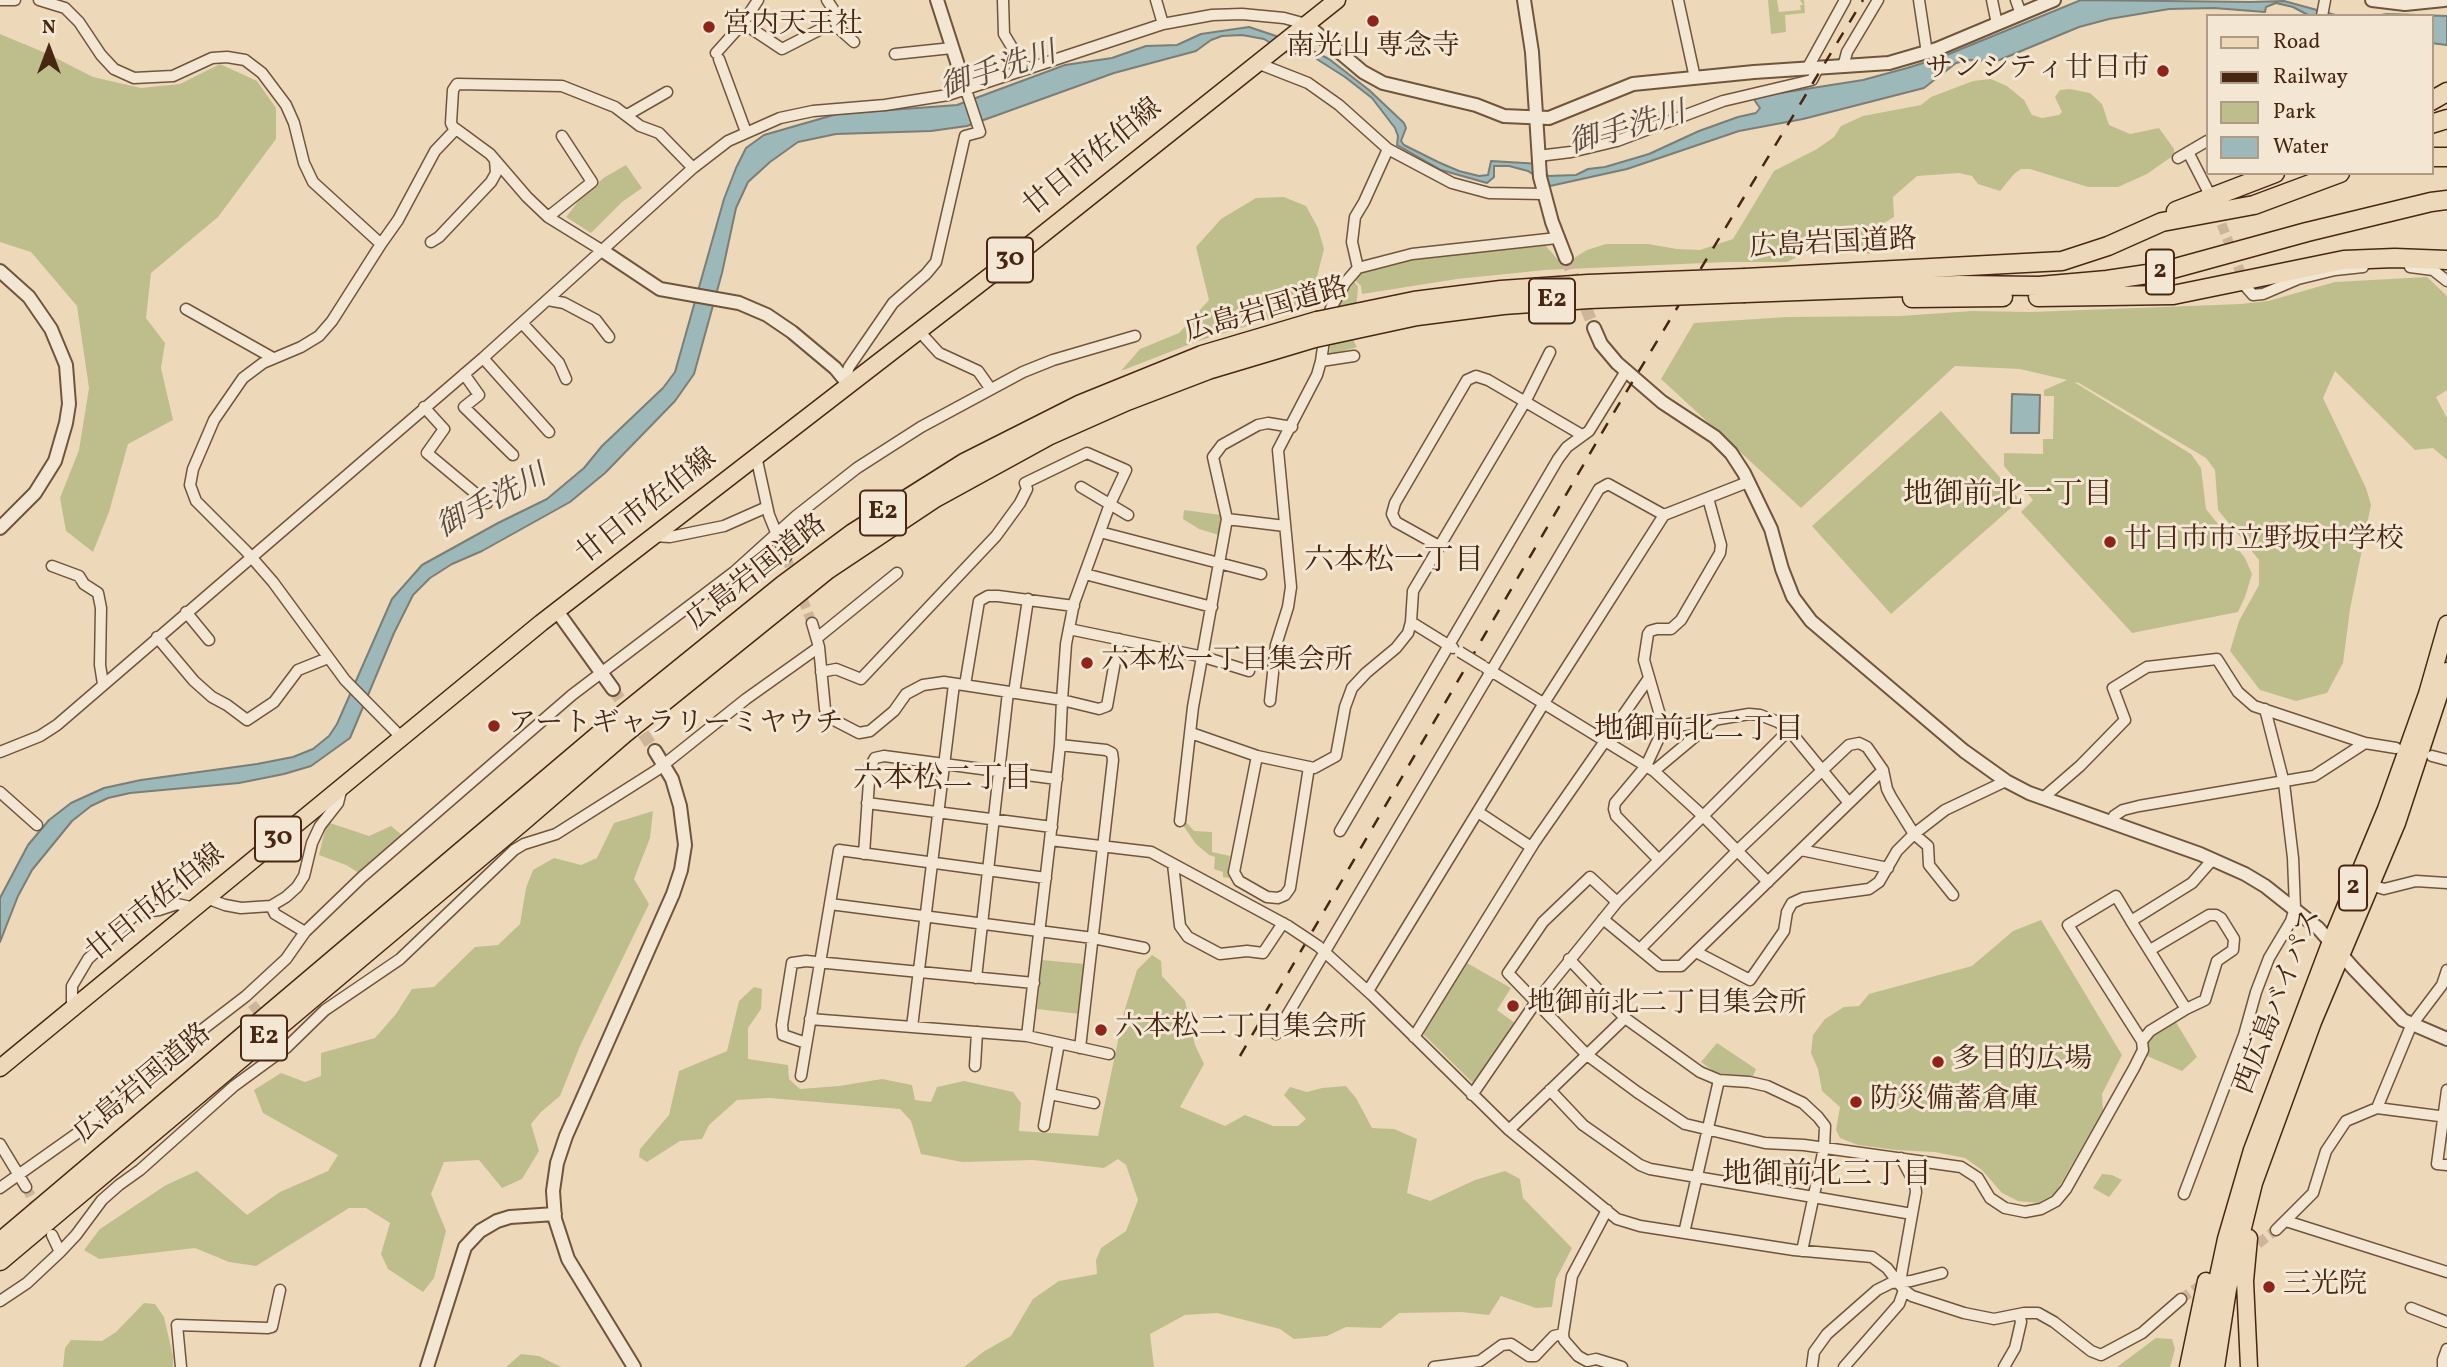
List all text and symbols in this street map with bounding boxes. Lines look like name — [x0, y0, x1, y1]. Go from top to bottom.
place label: 宮内天王社 — [723, 10, 863, 44]
marker: 南光山 専念寺 — [1365, 13, 1381, 29]
north arrow — [14, 14, 84, 84]
legend — [2206, 14, 2433, 175]
text: N — [42, 15, 56, 41]
marker: 宮内天王社 — [701, 19, 717, 35]
text: Road — [2273, 28, 2320, 57]
place label: 南光山 専念寺 — [1286, 32, 1460, 66]
water label: 御手洗川 — [936, 37, 1062, 109]
place label: サンシティ廿日市 — [1925, 54, 2149, 88]
marker: サンシティ廿日市 — [2155, 63, 2171, 79]
text: Railway — [2273, 63, 2348, 92]
street label: 廿日市佐伯線 — [1018, 93, 1170, 225]
water label: 御手洗川 — [1565, 97, 1691, 165]
text: Park — [2273, 98, 2316, 127]
text: Water — [2273, 133, 2329, 162]
street label: 広島岩国道路 — [1748, 225, 1918, 267]
road number: 30 — [987, 238, 1033, 282]
road number: 2 — [2146, 249, 2174, 294]
street label: 広島岩国道路 — [1182, 273, 1352, 351]
road number: E2 — [1529, 278, 1575, 324]
street label: 廿日市佐伯線 — [571, 443, 725, 573]
water label: 御手洗川 — [432, 460, 554, 548]
district label: 地御前北一丁目 — [1903, 479, 2113, 515]
road number: E2 — [860, 491, 906, 536]
street label: 広島岩国道路 — [681, 509, 835, 639]
place label: 廿日市市立野坂中学校 — [2124, 525, 2404, 559]
marker: 廿日市市立野坂中学校 — [2102, 534, 2118, 550]
district label: 六本松一丁目 — [1304, 545, 1484, 581]
place label: 六本松一丁目集会所 — [1101, 646, 1353, 680]
marker: 六本松一丁目集会所 — [1079, 655, 1095, 671]
place label: アートギャラリーミヤウチ — [508, 709, 843, 743]
district label: 地御前北二丁目 — [1594, 714, 1804, 750]
marker: アートギャラリーミヤウチ — [486, 718, 502, 734]
district label: 六本松二丁目 — [853, 763, 1033, 799]
road number: 30 — [255, 817, 301, 862]
street label: 廿日市佐伯線 — [81, 839, 233, 971]
road number: 2 — [2339, 866, 2367, 911]
street label: 西広島バイパス — [2229, 904, 2331, 1100]
place label: 地御前北二丁目集会所 — [1527, 989, 1807, 1023]
marker: 地御前北二丁目集会所 — [1505, 998, 1521, 1014]
place label: 六本松二丁目集会所 — [1115, 1013, 1367, 1047]
road number: E2 — [241, 1015, 287, 1060]
street label: 広島岩国道路 — [69, 1018, 219, 1152]
marker: 六本松二丁目集会所 — [1093, 1022, 1109, 1038]
place label: 多目的広場 — [1952, 1045, 2092, 1079]
marker: 多目的広場 — [1930, 1054, 1946, 1070]
place label: 防災備蓄倉庫 — [1870, 1085, 2038, 1119]
marker: 防災備蓄倉庫 — [1848, 1094, 1864, 1110]
district label: 地御前北三丁目 — [1722, 1159, 1932, 1195]
place label: 三光院 — [2283, 1270, 2367, 1304]
marker: 三光院 — [2261, 1279, 2277, 1295]

